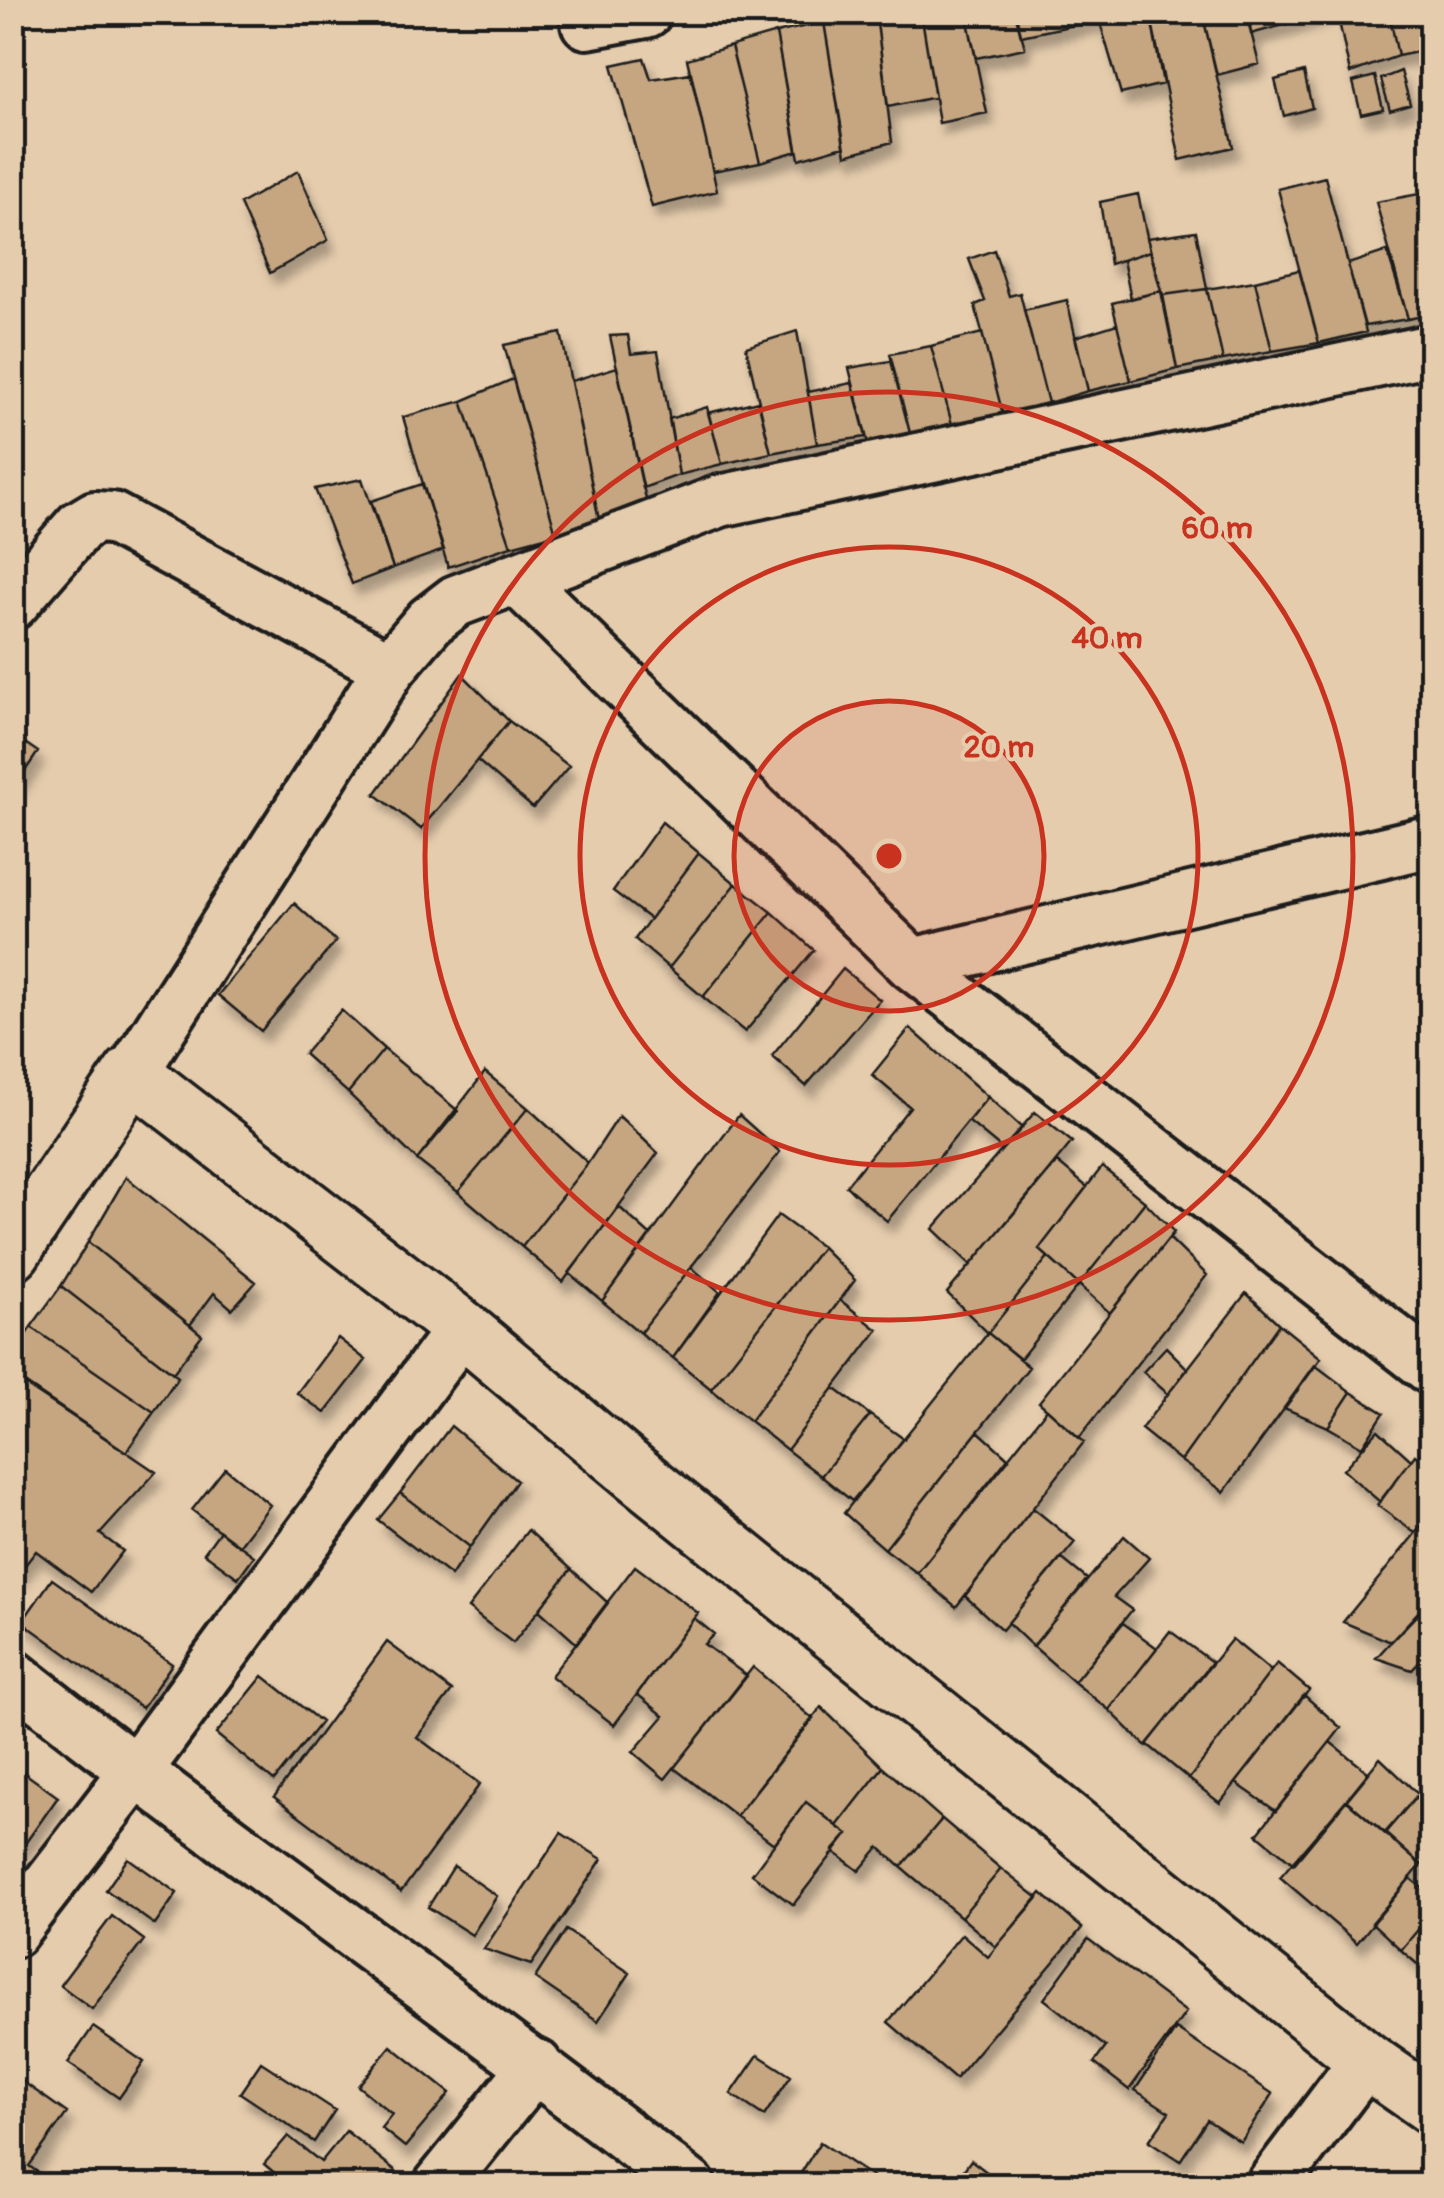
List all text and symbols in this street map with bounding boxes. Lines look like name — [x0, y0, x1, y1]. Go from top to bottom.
text: 60 m — [1181, 510, 1253, 547]
text: 40 m — [1071, 620, 1143, 657]
text: 20 m — [964, 729, 1034, 766]
centre of rings — [871, 838, 907, 874]

